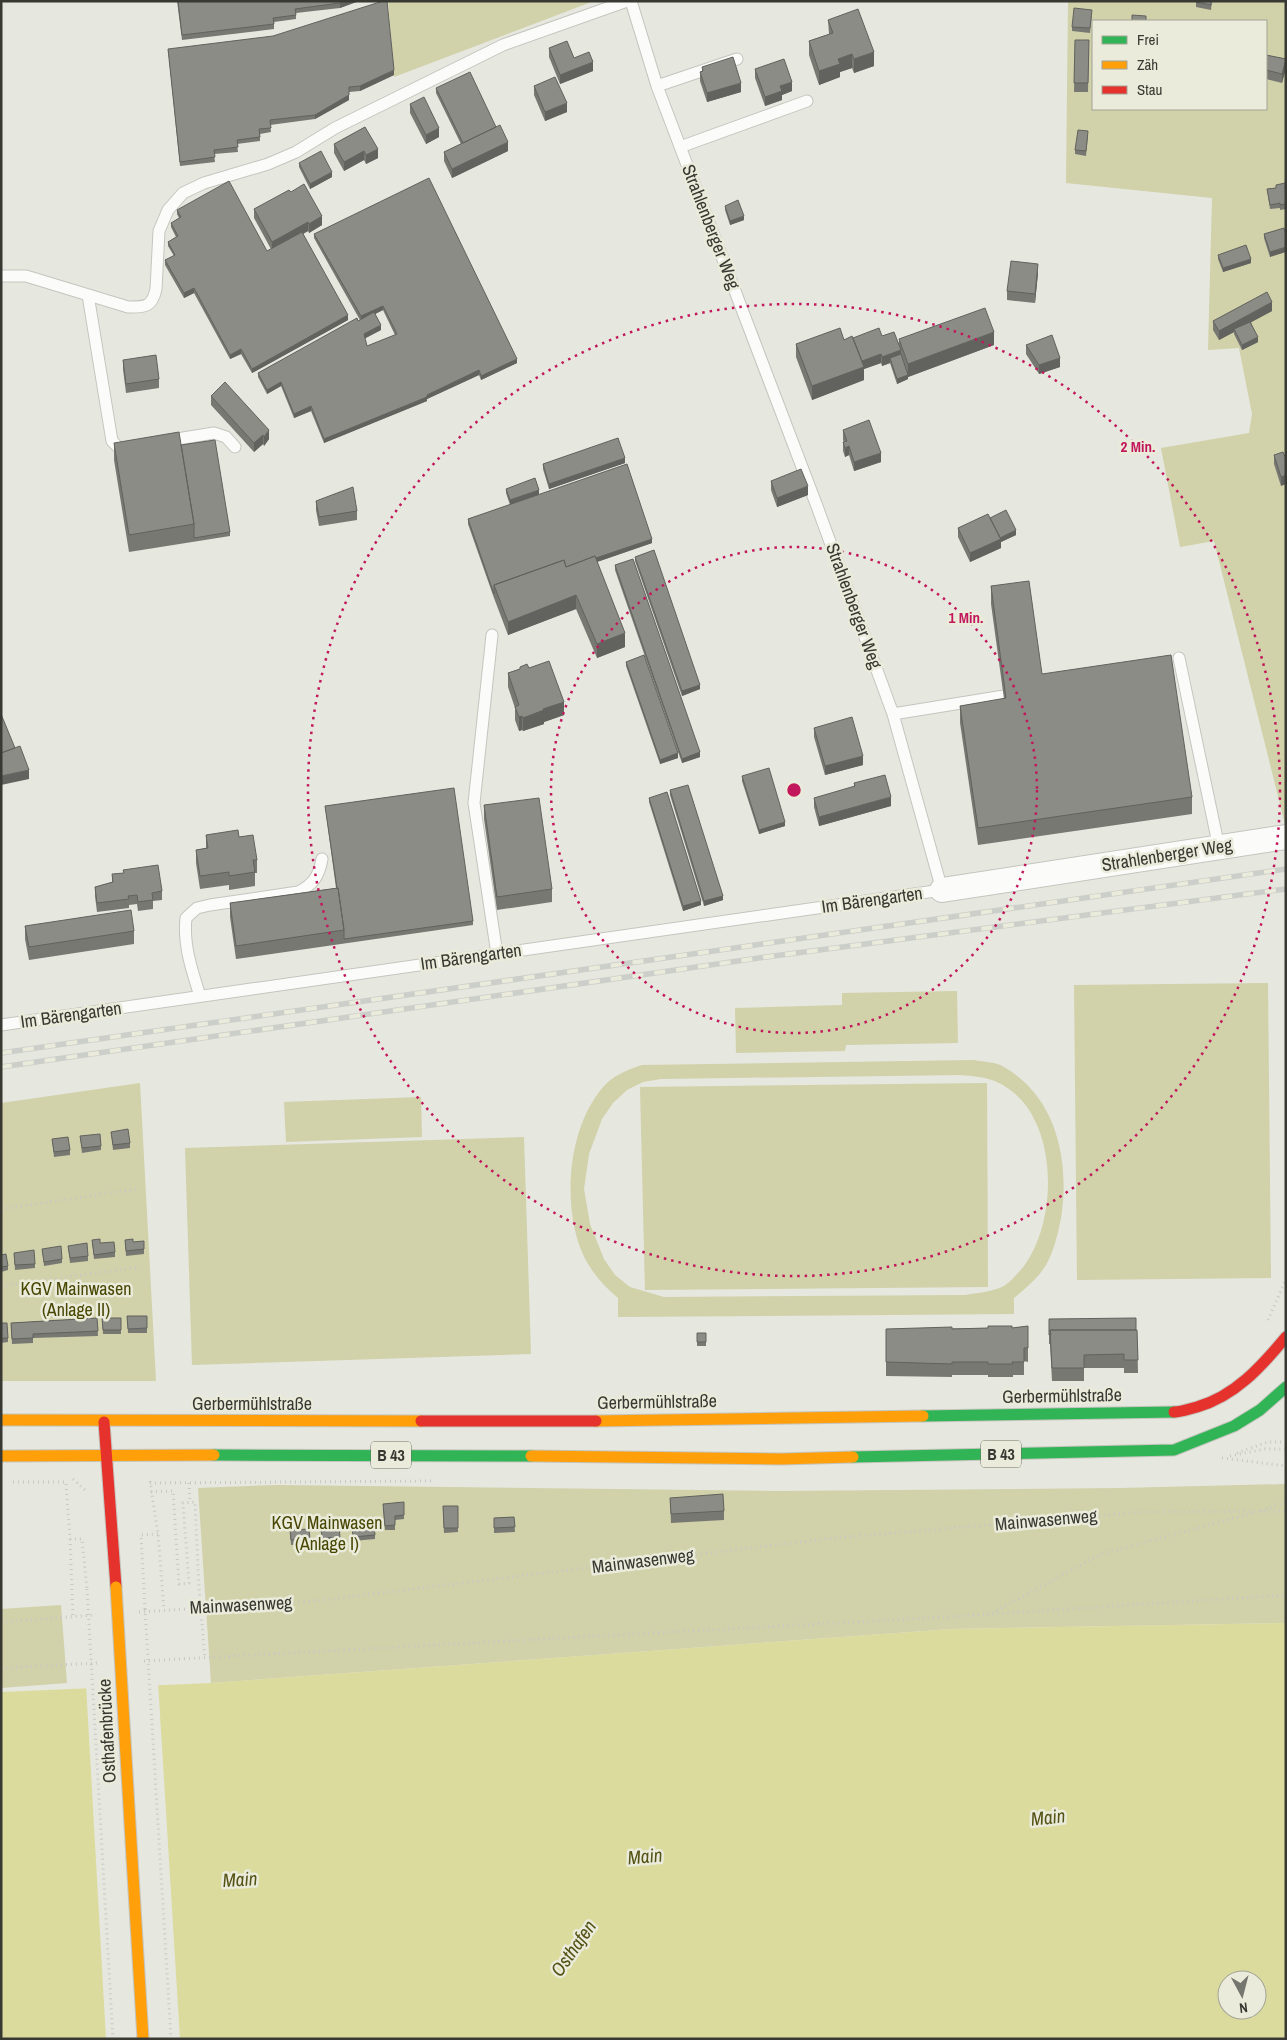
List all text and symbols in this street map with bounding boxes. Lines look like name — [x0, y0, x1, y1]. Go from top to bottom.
legend — [1092, 20, 1267, 110]
text: Frei — [1137, 29, 1159, 50]
text: Zäh — [1137, 54, 1158, 75]
text: Stau — [1137, 79, 1162, 100]
street label: Strahlenberger Weg — [676, 161, 747, 294]
text: 2 Min. — [1121, 436, 1155, 457]
street label: Strahlenberger Weg — [820, 540, 889, 673]
text: 1 Min. — [949, 607, 983, 628]
centre of rings — [785, 781, 803, 799]
street label: Strahlenberger Weg — [1100, 832, 1235, 877]
street label: Im Bärengarten — [820, 880, 924, 919]
street label: Im Bärengarten — [419, 937, 523, 976]
street label: Im Bärengarten — [19, 995, 123, 1034]
park label: KGV Mainwasen (Anlage II) — [21, 1276, 131, 1322]
street label: Gerbermühlstraße — [1002, 1382, 1122, 1409]
street label: Gerbermühlstraße — [597, 1388, 717, 1415]
street label: Gerbermühlstraße — [192, 1391, 312, 1416]
road number: B 43 — [981, 1440, 1021, 1468]
road number: B 43 — [371, 1442, 411, 1468]
street label: Mainwasenweg — [994, 1503, 1099, 1536]
park label: KGV Mainwasen (Anlage I) — [272, 1510, 382, 1556]
street label: Mainwasenweg — [591, 1542, 696, 1579]
street label: Mainwasenweg — [189, 1589, 294, 1620]
street label: Osthafenbrücke — [91, 1678, 122, 1784]
water label: Main — [1029, 1802, 1067, 1832]
water label: Main — [627, 1842, 663, 1870]
water label: Main — [222, 1865, 258, 1893]
water label: Osthafen — [544, 1915, 602, 1981]
north arrow — [1217, 1970, 1267, 2020]
text: N — [1238, 1998, 1249, 2017]

